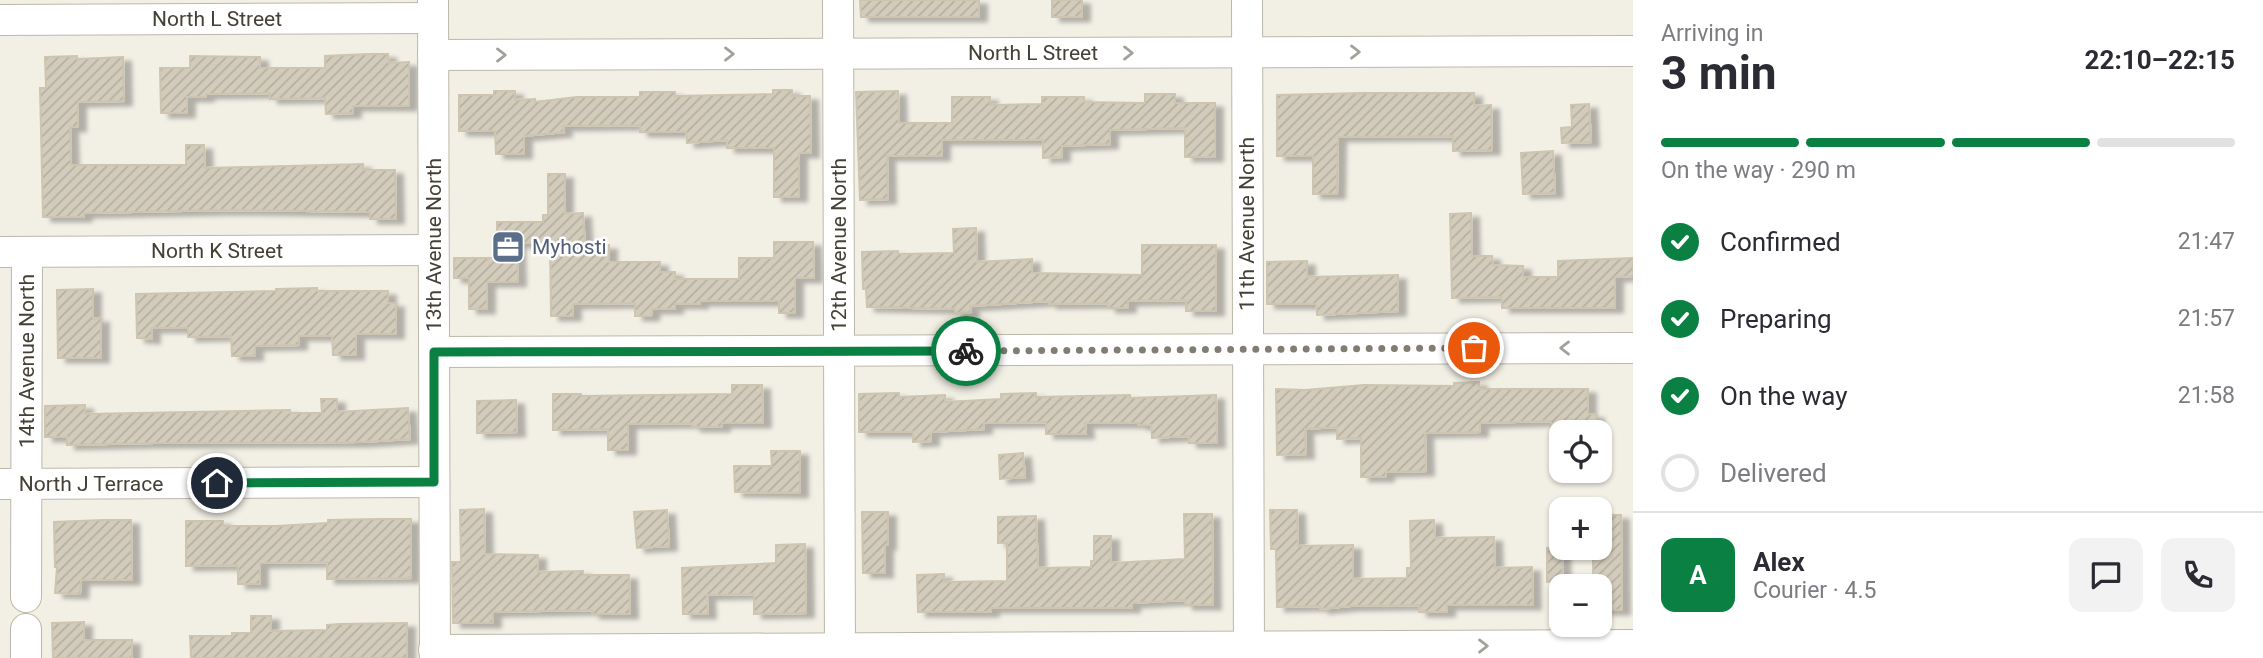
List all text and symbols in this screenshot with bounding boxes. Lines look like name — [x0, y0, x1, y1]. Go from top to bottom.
street label: North L Street — [152, 7, 282, 31]
text: Arriving in — [1661, 20, 1764, 47]
street label: North L Street — [968, 41, 1098, 65]
one-way arrow — [1350, 44, 1361, 60]
one-way arrow — [1123, 45, 1133, 61]
text: 22:10–22:15 — [2085, 45, 2235, 75]
one-way arrow — [724, 46, 734, 62]
text: 3 min — [1661, 46, 1777, 100]
one-way arrow — [496, 47, 507, 63]
street label: 11th Avenue North — [1235, 137, 1259, 311]
text: On the way · 290 m — [1661, 157, 1856, 184]
street label: 13th Avenue North — [422, 158, 446, 332]
street label: 12th Avenue North — [827, 158, 851, 332]
icon: check — [1661, 223, 1699, 261]
text: Confirmed — [1720, 227, 1841, 257]
office icon: Myhosti — [489, 228, 527, 266]
text: 21:47 — [2178, 228, 2235, 255]
place label: Myhosti — [532, 235, 607, 259]
street label: North K Street — [151, 239, 283, 263]
street label: 14th Avenue North — [15, 274, 39, 448]
icon: check — [1661, 300, 1699, 338]
text: Preparing — [1720, 304, 1832, 334]
text: 21:57 — [2178, 305, 2235, 332]
courier — [931, 316, 1001, 386]
pin — [1444, 318, 1504, 378]
icon: bag — [1455, 329, 1493, 367]
icon: bike — [947, 332, 985, 370]
one-way arrow — [1559, 340, 1570, 356]
icon: check — [1661, 377, 1699, 415]
text: On the way — [1720, 381, 1848, 411]
text: 21:58 — [2178, 382, 2235, 409]
map controls — [1549, 420, 1612, 637]
button: locate — [1549, 420, 1612, 483]
pin — [187, 453, 247, 513]
text: Delivered — [1720, 458, 1827, 488]
icon: home — [198, 464, 236, 502]
street label: North J Terrace — [19, 472, 163, 496]
button: + — [1549, 497, 1612, 560]
button: chat — [2069, 538, 2143, 612]
button: phone — [2161, 538, 2235, 612]
text: Alex — [1753, 547, 1805, 577]
text: A — [1689, 560, 1707, 590]
button: − — [1549, 574, 1612, 637]
text: Courier · 4.5 — [1753, 577, 1876, 604]
one-way arrow — [1478, 638, 1488, 654]

